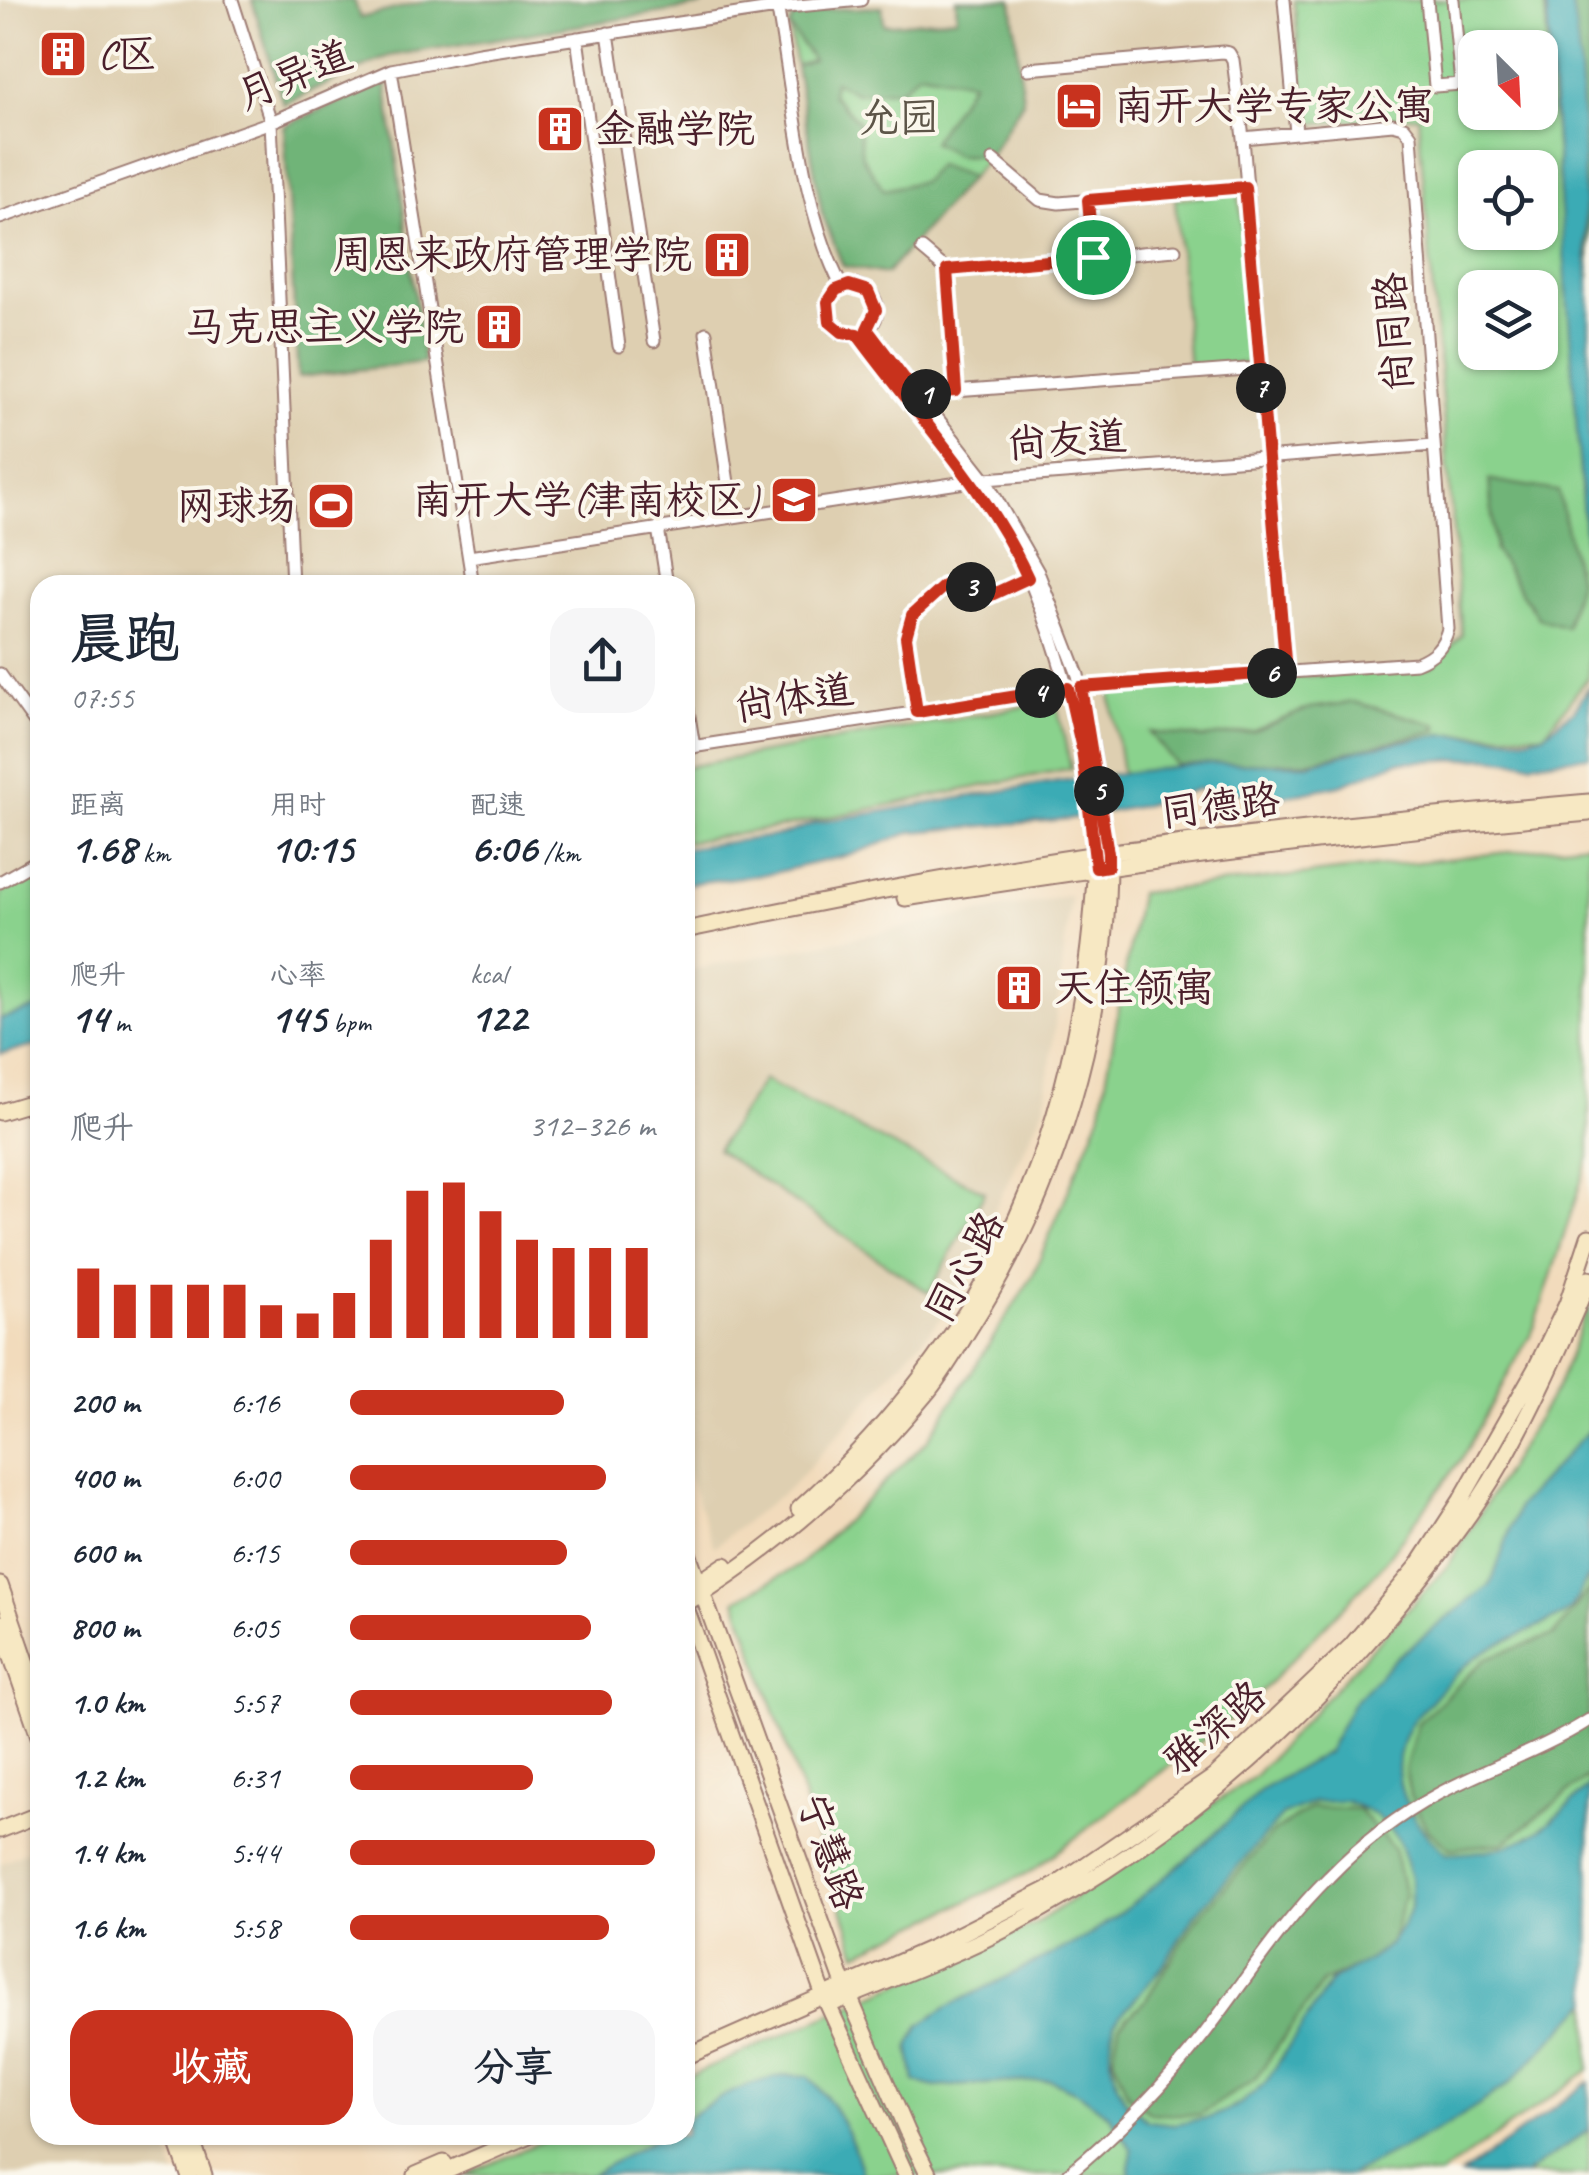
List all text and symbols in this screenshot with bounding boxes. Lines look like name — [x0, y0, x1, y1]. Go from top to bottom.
building icon: C区 — [37, 28, 89, 80]
place label: C区 — [98, 29, 157, 79]
street label: 月异道 — [229, 29, 359, 121]
north arrow — [1458, 30, 1558, 130]
map controls — [1458, 30, 1558, 370]
hotel icon: 南开大学专家公寓 — [1053, 80, 1105, 132]
place label: 南开大学专家公寓 — [1114, 81, 1434, 131]
park label: 允园 — [859, 93, 939, 143]
building icon: 金融学院 — [534, 103, 586, 155]
place label: 金融学院 — [595, 104, 755, 154]
button: locate — [1458, 150, 1558, 250]
pin — [1051, 215, 1136, 300]
building icon: 周恩来政府管理学院 — [701, 229, 753, 281]
place label: 周恩来政府管理学院 — [332, 230, 692, 280]
icon: arrive — [1066, 230, 1121, 285]
street label: 尚同路 — [1365, 270, 1423, 394]
button: layers — [1458, 270, 1558, 370]
building icon: 马克思主义学院 — [473, 301, 525, 353]
place label: 马克思主义学院 — [184, 302, 464, 352]
pin: 7 — [1236, 363, 1286, 413]
pin: 1 — [901, 369, 951, 419]
text: 7 — [1255, 370, 1267, 405]
text: 1 — [920, 376, 932, 411]
street label: 尚友道 — [1005, 411, 1129, 469]
school or university icon: 南开大学(津南校区) — [768, 474, 820, 526]
place label: 南开大学(津南校区) — [413, 475, 761, 525]
sports icon: 网球场 — [305, 480, 357, 532]
place label: 网球场 — [176, 481, 296, 531]
pin: 3 — [946, 562, 996, 612]
text: 3 — [965, 569, 977, 604]
text: 晨跑 — [70, 604, 180, 674]
button: share — [550, 608, 655, 713]
pin: 6 — [1247, 648, 1297, 698]
text: 6 — [1265, 655, 1279, 690]
street label: 尚体道 — [731, 664, 857, 732]
pin: 4 — [1015, 668, 1065, 718]
text: 4 — [1034, 675, 1046, 710]
text: 07:55 — [70, 677, 134, 718]
pin: 5 — [1074, 766, 1124, 816]
text: 5 — [1093, 773, 1105, 808]
street label: 同德路 — [1157, 774, 1283, 838]
text: 距离 — [70, 787, 126, 822]
text: 用时 — [270, 787, 326, 822]
text: 配速 — [470, 787, 526, 822]
text: 1.68 — [70, 822, 136, 875]
text: 10:15 — [270, 822, 353, 875]
text: 6:06 — [470, 822, 537, 875]
text: km — [136, 835, 170, 870]
text: /km — [537, 835, 580, 870]
text: kcal — [470, 956, 507, 991]
text: 爬升 — [70, 957, 126, 992]
text: 心率 — [270, 957, 326, 992]
building icon: 天住领寓 — [993, 962, 1045, 1014]
place label: 天住领寓 — [1054, 963, 1214, 1013]
text: 122 — [470, 991, 527, 1044]
text: 14 — [70, 992, 108, 1045]
text: 145 — [270, 992, 326, 1045]
text: m — [108, 1005, 130, 1040]
text: bpm — [326, 1005, 371, 1040]
text: 312–326 m — [529, 1105, 655, 1146]
text: 爬升 — [70, 1107, 134, 1148]
street label: 同心路 — [914, 1202, 1016, 1332]
text: 200 m — [70, 1382, 139, 1423]
text: 6:16 — [230, 1382, 280, 1423]
text: 400 m — [70, 1457, 139, 1498]
text: 6:00 — [230, 1457, 280, 1498]
text: 600 m — [70, 1532, 140, 1573]
text: 6:15 — [230, 1532, 280, 1573]
text: 800 m — [70, 1607, 139, 1648]
text: 6:05 — [230, 1607, 280, 1648]
street label: 雅深路 — [1153, 1670, 1277, 1786]
text: 1.0 km — [70, 1682, 144, 1723]
text: 5:57 — [230, 1682, 280, 1723]
text: 1.2 km — [70, 1757, 144, 1798]
text: 6:31 — [230, 1757, 280, 1798]
street label: 宁慧路 — [786, 1787, 874, 1917]
text: 1.4 km — [70, 1832, 144, 1873]
text: 5:44 — [230, 1832, 280, 1873]
text: 1.6 km — [70, 1907, 145, 1948]
text: 5:58 — [230, 1907, 280, 1948]
button: 收藏 — [70, 2010, 353, 2125]
button: 分享 — [373, 2010, 655, 2125]

